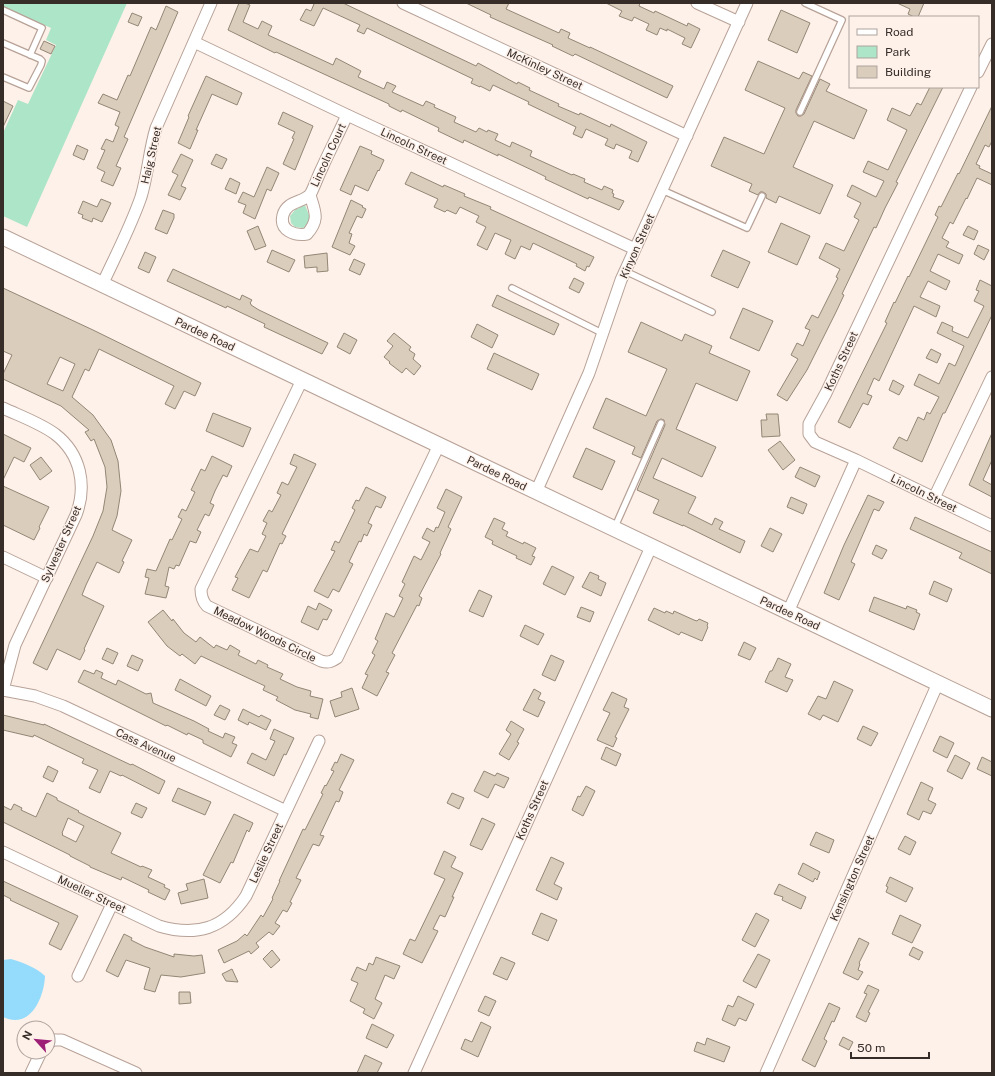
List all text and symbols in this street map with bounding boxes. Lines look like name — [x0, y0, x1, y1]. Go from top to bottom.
legend — [849, 16, 979, 88]
text: Road — [885, 25, 913, 39]
text: Park — [885, 45, 911, 59]
street label: McKinley Street — [505, 46, 585, 92]
text: Building — [885, 65, 931, 79]
street label: Lincoln Court — [308, 121, 348, 189]
street label: Haig Street — [139, 125, 163, 185]
street label: Lincoln Street — [379, 125, 449, 167]
street label: Kinyon Street — [617, 212, 657, 280]
street label: Pardee Road — [173, 315, 237, 353]
street label: Koths Street — [822, 329, 860, 393]
street label: Pardee Road — [465, 453, 529, 493]
street label: Lincoln Street — [889, 472, 959, 514]
street label: Sylvester Street — [39, 504, 83, 584]
street label: Pardee Road — [758, 594, 822, 632]
street label: Meadow Woods Circle — [212, 604, 318, 664]
street label: Cass Avenue — [114, 726, 178, 764]
street label: Koths Street — [513, 778, 551, 842]
street label: Leslie Street — [247, 821, 285, 885]
street label: Kensington Street — [828, 833, 876, 923]
street label: Mueller Street — [56, 873, 128, 915]
north arrow — [16, 1020, 56, 1060]
text: N — [20, 1029, 34, 1042]
scale bar — [851, 1034, 929, 1060]
text: 50 m — [857, 1041, 885, 1055]

